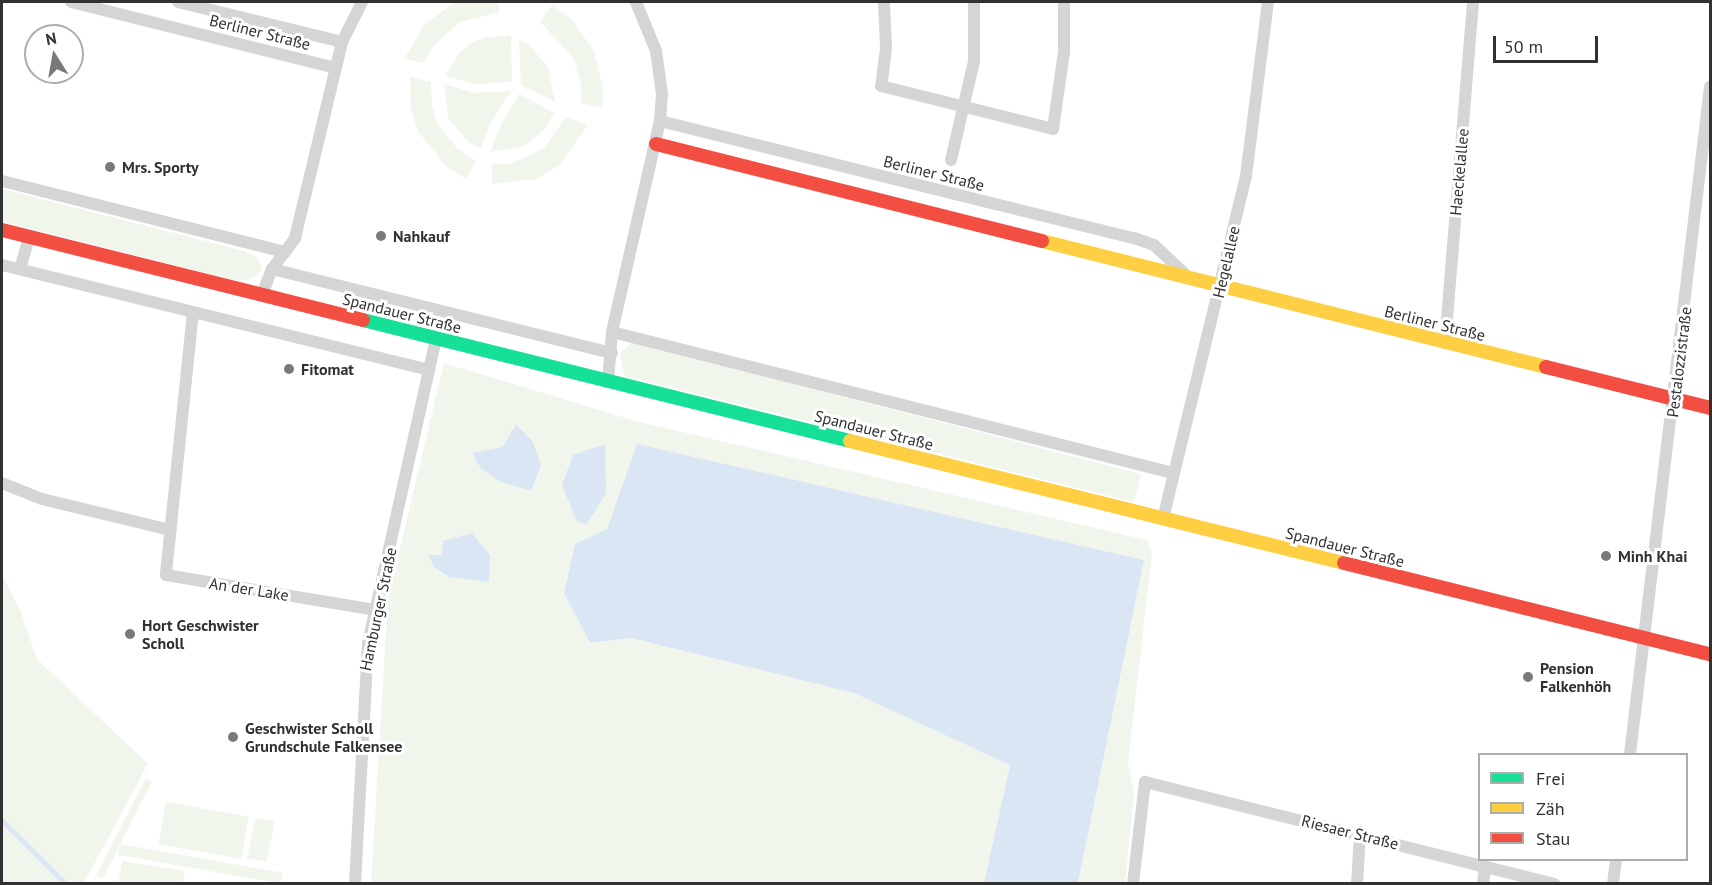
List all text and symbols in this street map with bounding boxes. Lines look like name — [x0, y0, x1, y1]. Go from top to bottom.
street label: Berliner Straße — [208, 10, 312, 54]
north arrow — [24, 24, 84, 84]
scale bar — [1496, 24, 1601, 62]
text: N — [44, 27, 58, 49]
text: 50 m — [1504, 35, 1543, 58]
street label: Haeckelallee — [1446, 128, 1472, 216]
street label: Berliner Straße — [882, 151, 986, 195]
place label: Mrs. Sporty — [122, 157, 200, 177]
marker: Mrs. Sporty — [103, 160, 117, 174]
street label: Hegelallee — [1208, 224, 1244, 300]
place label: Nahkauf — [393, 226, 450, 246]
marker: Nahkauf — [374, 229, 388, 243]
street label: Spandauer Straße — [341, 289, 463, 337]
street label: Berliner Straße — [1383, 301, 1487, 345]
street label: Pestalozzistraße — [1663, 306, 1695, 418]
place label: Fitomat — [301, 359, 354, 379]
marker: Fitomat — [282, 362, 296, 376]
street label: Spandauer Straße — [813, 406, 935, 454]
street label: Spandauer Straße — [1284, 523, 1406, 571]
street label: Hamburger Straße — [356, 546, 400, 672]
place label: Minh Khai — [1618, 546, 1687, 566]
marker: Minh Khai — [1599, 549, 1613, 563]
street label: An der Lake — [208, 573, 290, 605]
place label: Hort Geschwister Scholl — [142, 615, 259, 653]
marker: Hort Geschwister Scholl — [123, 627, 137, 641]
place label: Pension Falkenhöh — [1540, 658, 1611, 696]
marker: Pension Falkenhöh — [1521, 670, 1535, 684]
place label: Geschwister Scholl Grundschule Falkensee — [245, 718, 402, 756]
marker: Geschwister Scholl Grundschule Falkensee — [226, 730, 240, 744]
legend — [1478, 753, 1688, 861]
text: Frei — [1536, 767, 1565, 790]
text: Zäh — [1536, 797, 1565, 820]
street label: Riesaer Straße — [1299, 811, 1401, 853]
text: Stau — [1536, 827, 1570, 850]

